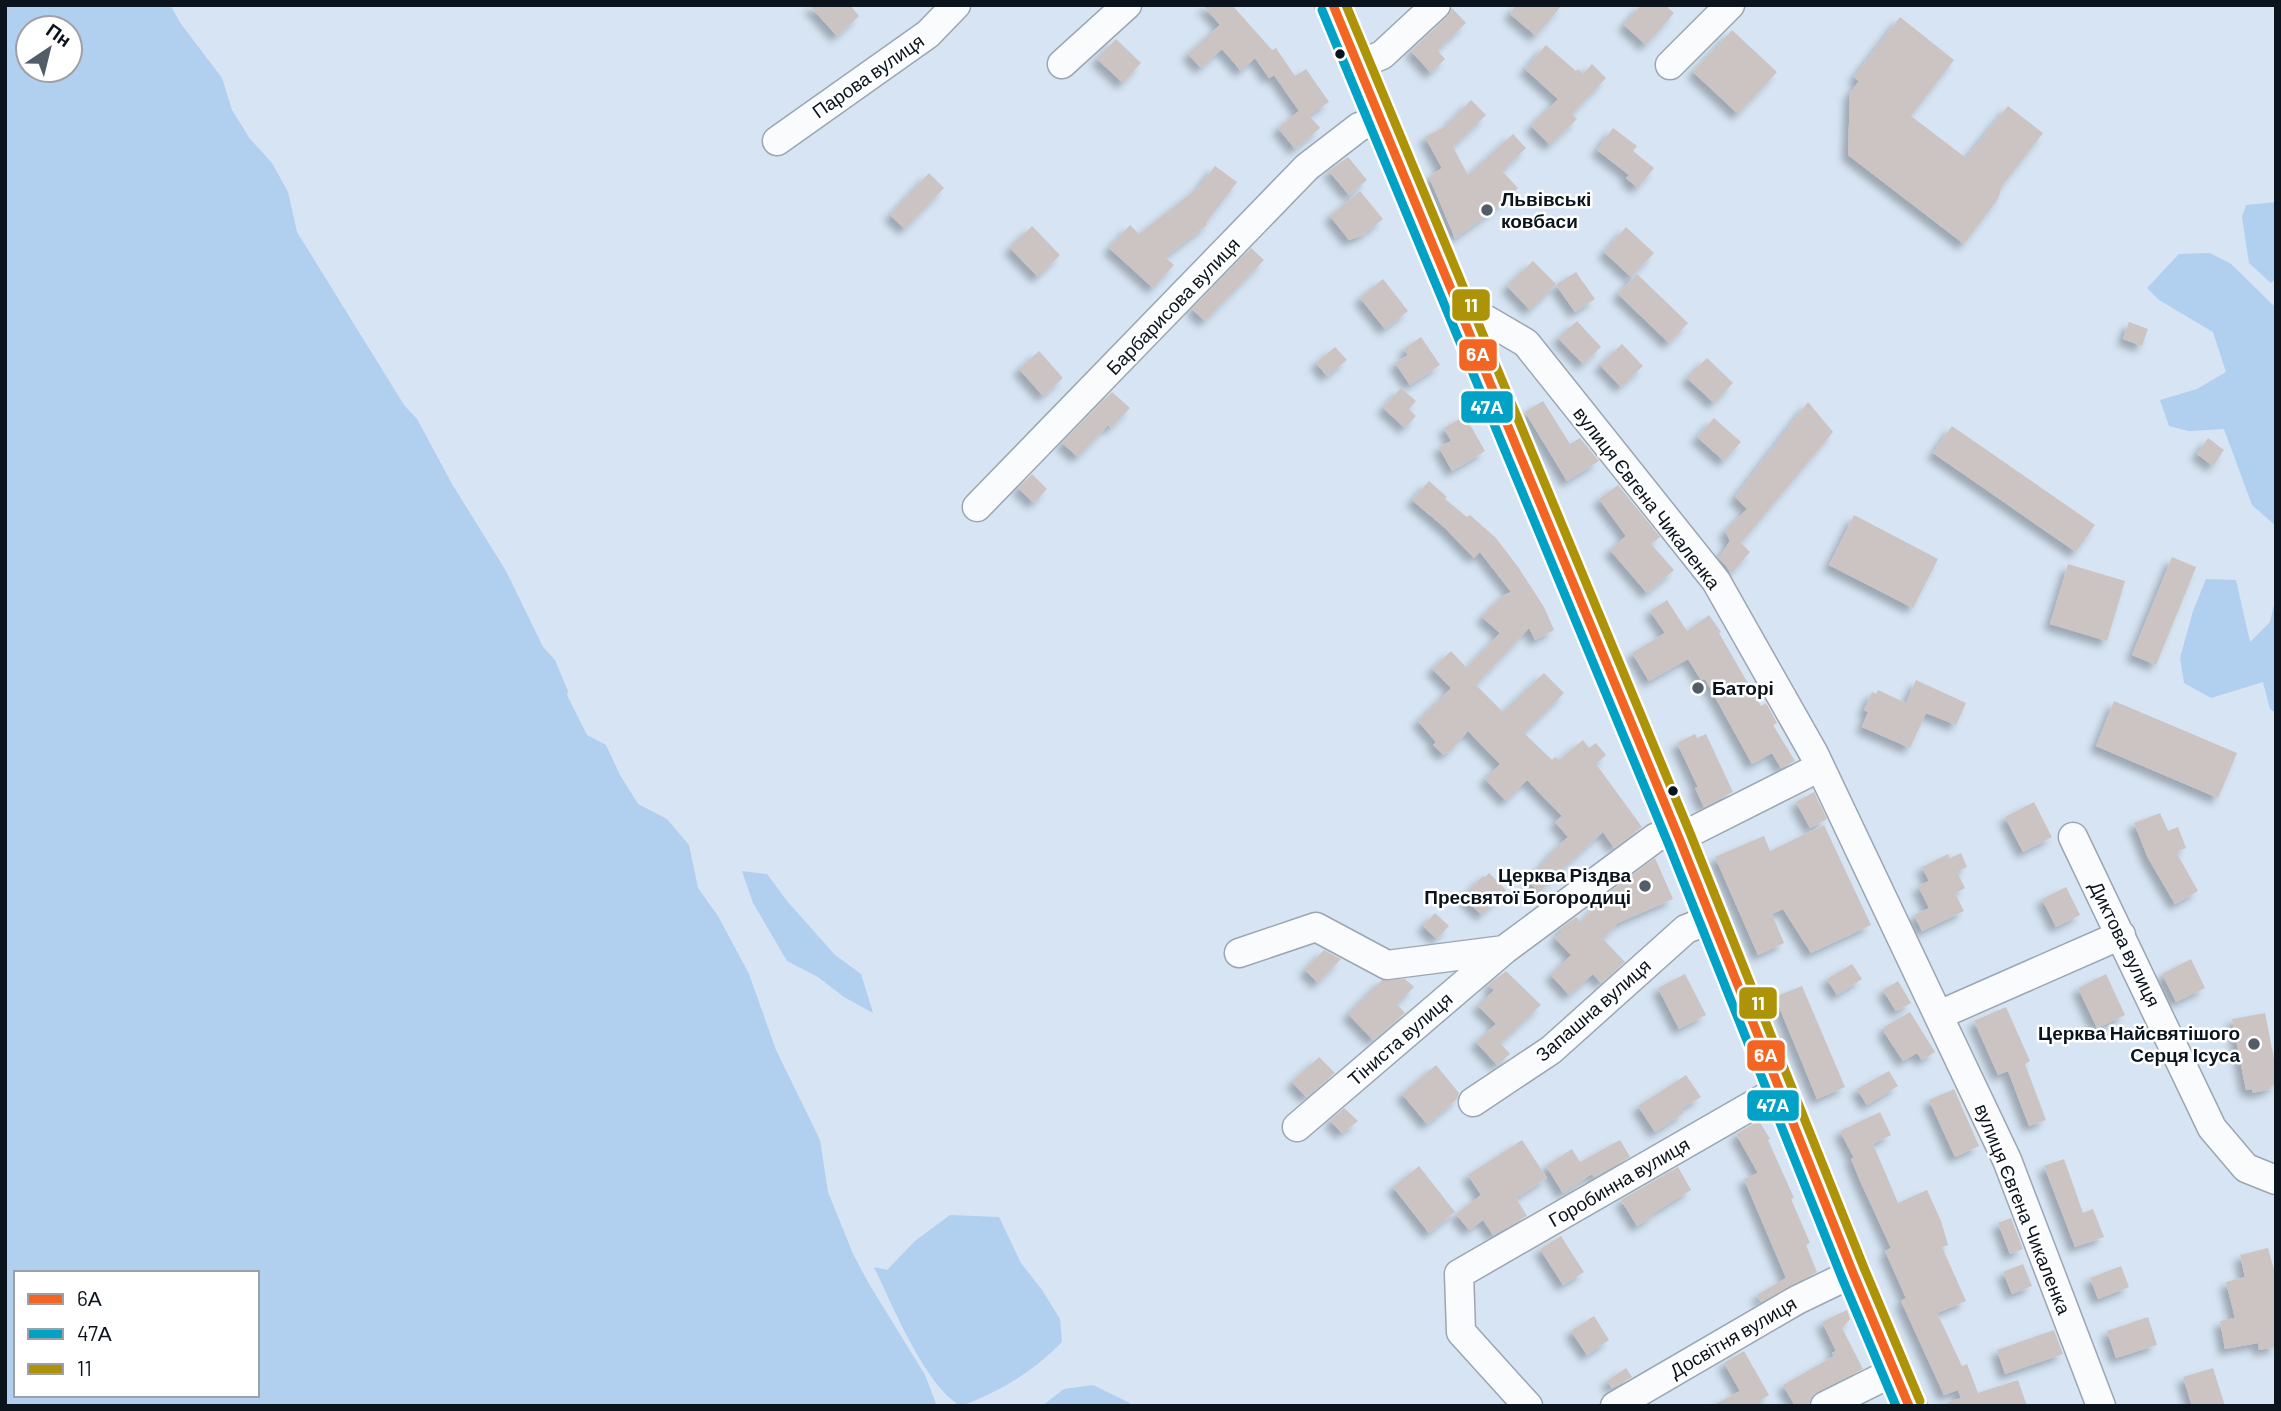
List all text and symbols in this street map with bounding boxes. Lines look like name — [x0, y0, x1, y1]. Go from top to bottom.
north arrow — [14, 14, 84, 84]
text: Пн — [42, 18, 76, 51]
street label: Парова вулиця — [807, 29, 928, 123]
unlabelled marker — [1333, 47, 1347, 61]
place label: Львівські ковбаси — [1501, 187, 1591, 232]
marker: Львівські ковбаси — [1479, 202, 1495, 218]
street label: Барбарисова вулиця — [1101, 232, 1244, 379]
line badge: 11 — [1451, 288, 1491, 322]
text: 11 — [1464, 293, 1478, 316]
line badge: 6А — [1458, 338, 1498, 372]
text: 6А — [1466, 342, 1490, 365]
line badge: 47А — [1460, 390, 1514, 424]
text: 47А — [1470, 395, 1504, 418]
street label: вулиця Євгена Чикаленка — [1569, 402, 1726, 594]
place label: Баторі — [1712, 676, 1774, 699]
marker: Баторі — [1690, 680, 1706, 696]
unlabelled marker — [1666, 784, 1680, 798]
place label: Церква Різдва Пресвятої Богородиці — [1424, 863, 1631, 908]
street label: Диктова вулиця — [2085, 877, 2166, 1010]
marker: Церква Різдва Пресвятої Богородиці — [1637, 878, 1653, 894]
street label: Запашна вулиця — [1531, 953, 1655, 1066]
line badge: 11 — [1738, 986, 1778, 1020]
street label: Тіниста вулиця — [1343, 987, 1457, 1090]
text: 11 — [1751, 991, 1765, 1014]
place label: Церква Найсвятішого Серця Ісуса — [2038, 1021, 2240, 1066]
marker: Церква Найсвятішого Серця Ісуса — [2246, 1036, 2262, 1052]
line badge: 6А — [1746, 1039, 1786, 1072]
text: 6А — [1754, 1043, 1778, 1066]
line badge: 47А — [1746, 1089, 1800, 1122]
text: 47А — [1756, 1093, 1790, 1116]
street label: вулиця Євгена Чикаленка — [1971, 1100, 2076, 1318]
street label: Горобинна вулиця — [1544, 1132, 1693, 1231]
legend — [14, 1271, 259, 1397]
text: 6А — [77, 1285, 102, 1310]
street label: Досвітня вулиця — [1665, 1291, 1800, 1382]
text: 47А — [77, 1320, 112, 1345]
text: 11 — [77, 1355, 92, 1380]

